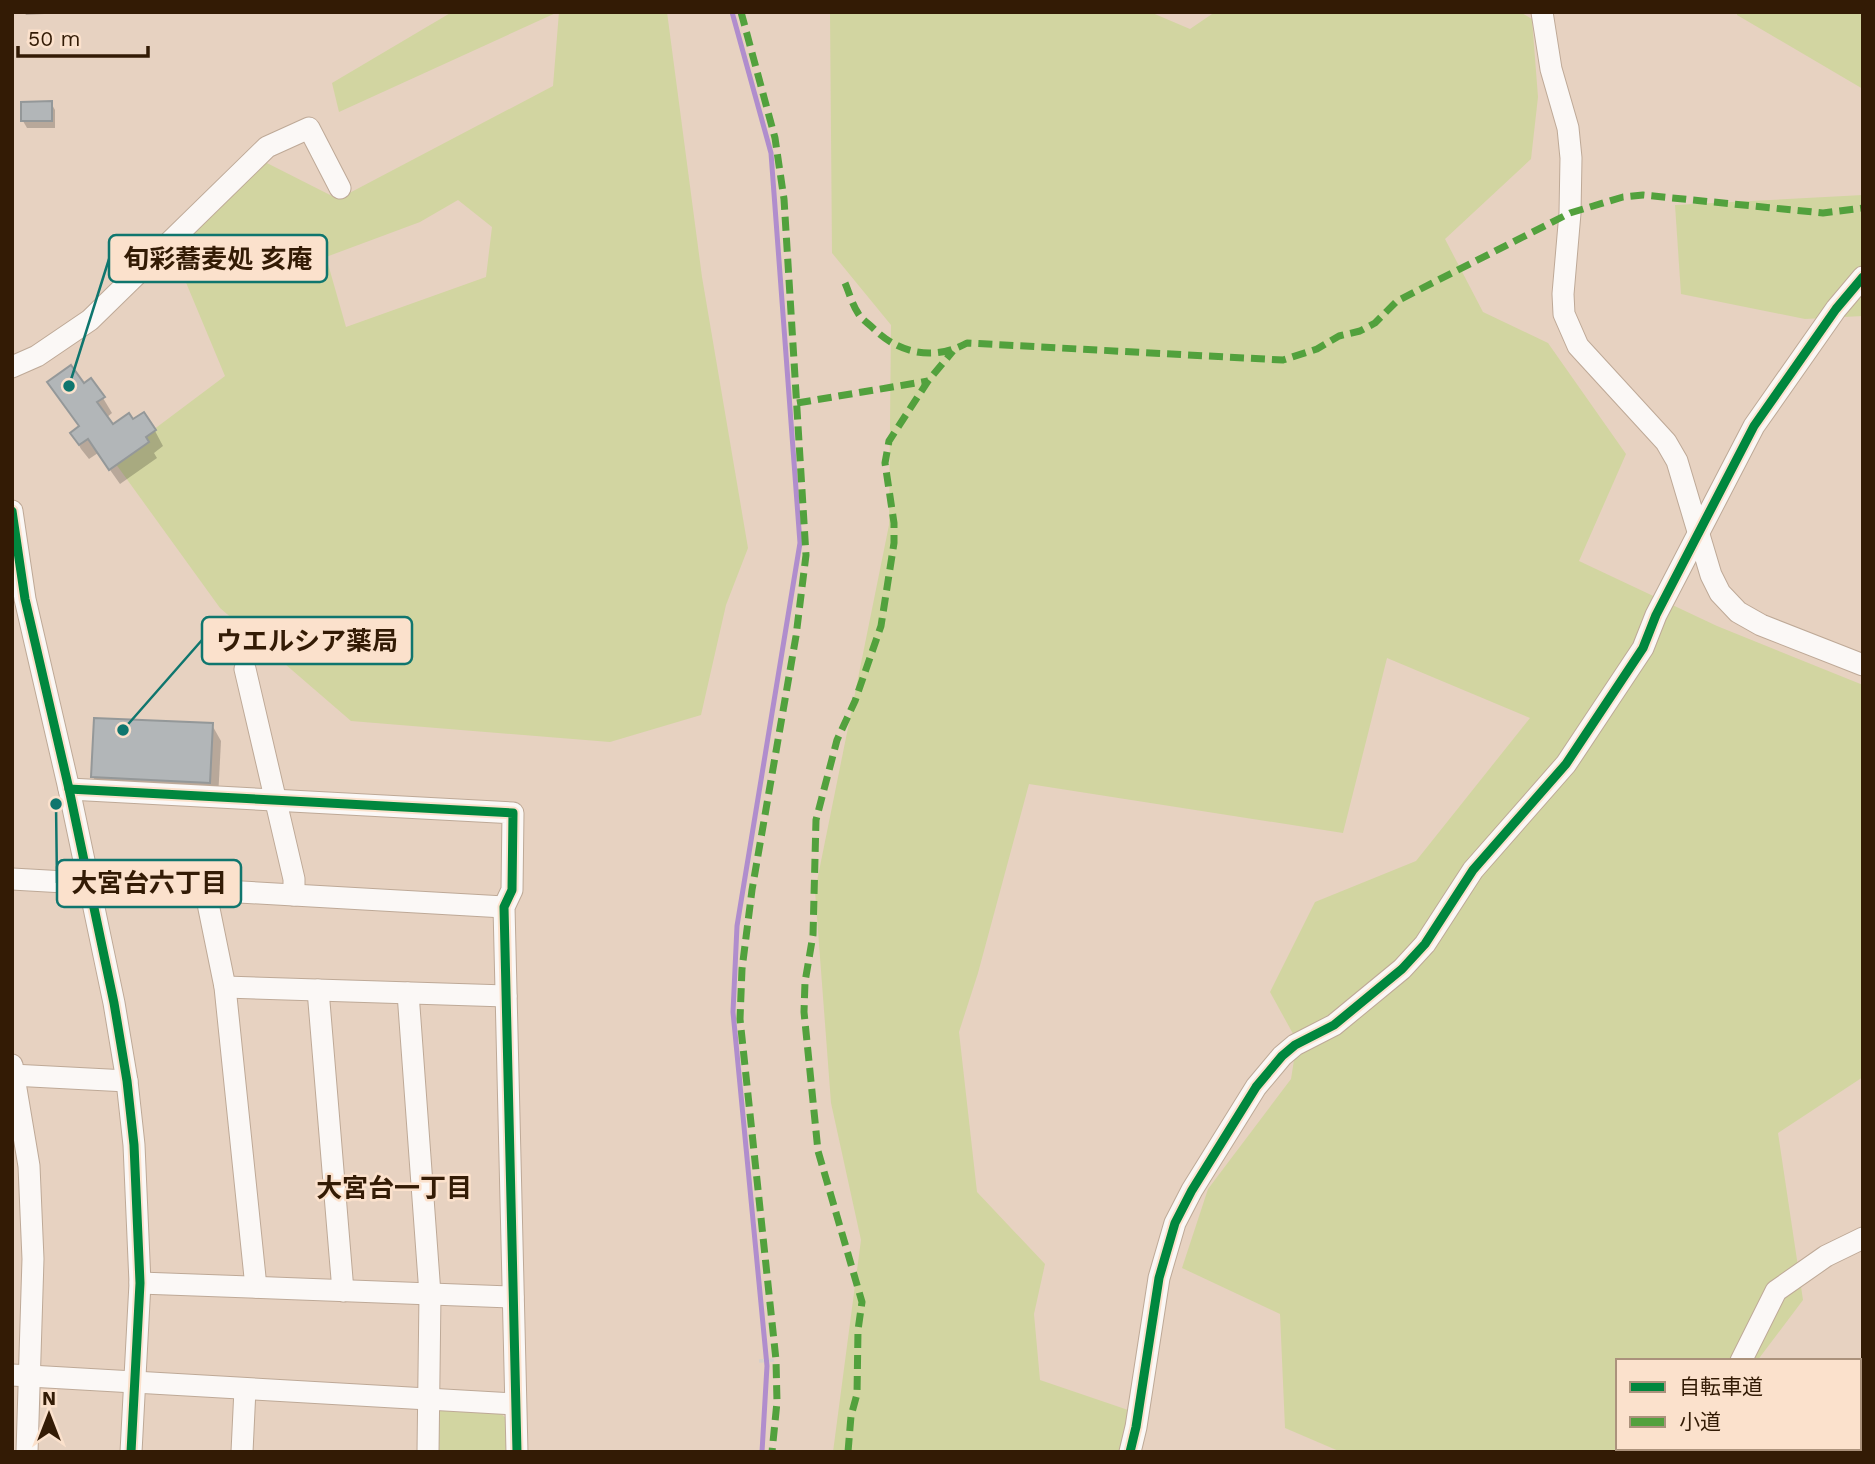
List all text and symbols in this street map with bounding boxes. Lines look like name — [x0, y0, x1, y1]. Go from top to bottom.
scale bar — [18, 14, 147, 58]
text: 50 m — [28, 26, 80, 51]
callout: 旬彩蕎麦処 亥庵 — [109, 235, 327, 282]
text: 旬彩蕎麦処 亥庵 — [123, 244, 313, 274]
callout: ウエルシア薬局 — [202, 617, 412, 664]
text: ウエルシア薬局 — [216, 626, 398, 656]
callout: 大宮台六丁目 — [57, 860, 241, 907]
text: 大宮台六丁目 — [71, 868, 227, 898]
district label: 大宮台一丁目 — [316, 1173, 472, 1203]
legend — [1616, 1359, 1861, 1450]
text: 自転車道 — [1679, 1374, 1763, 1399]
north arrow — [14, 1380, 84, 1450]
text: N — [42, 1387, 56, 1410]
text: 小道 — [1679, 1409, 1721, 1434]

